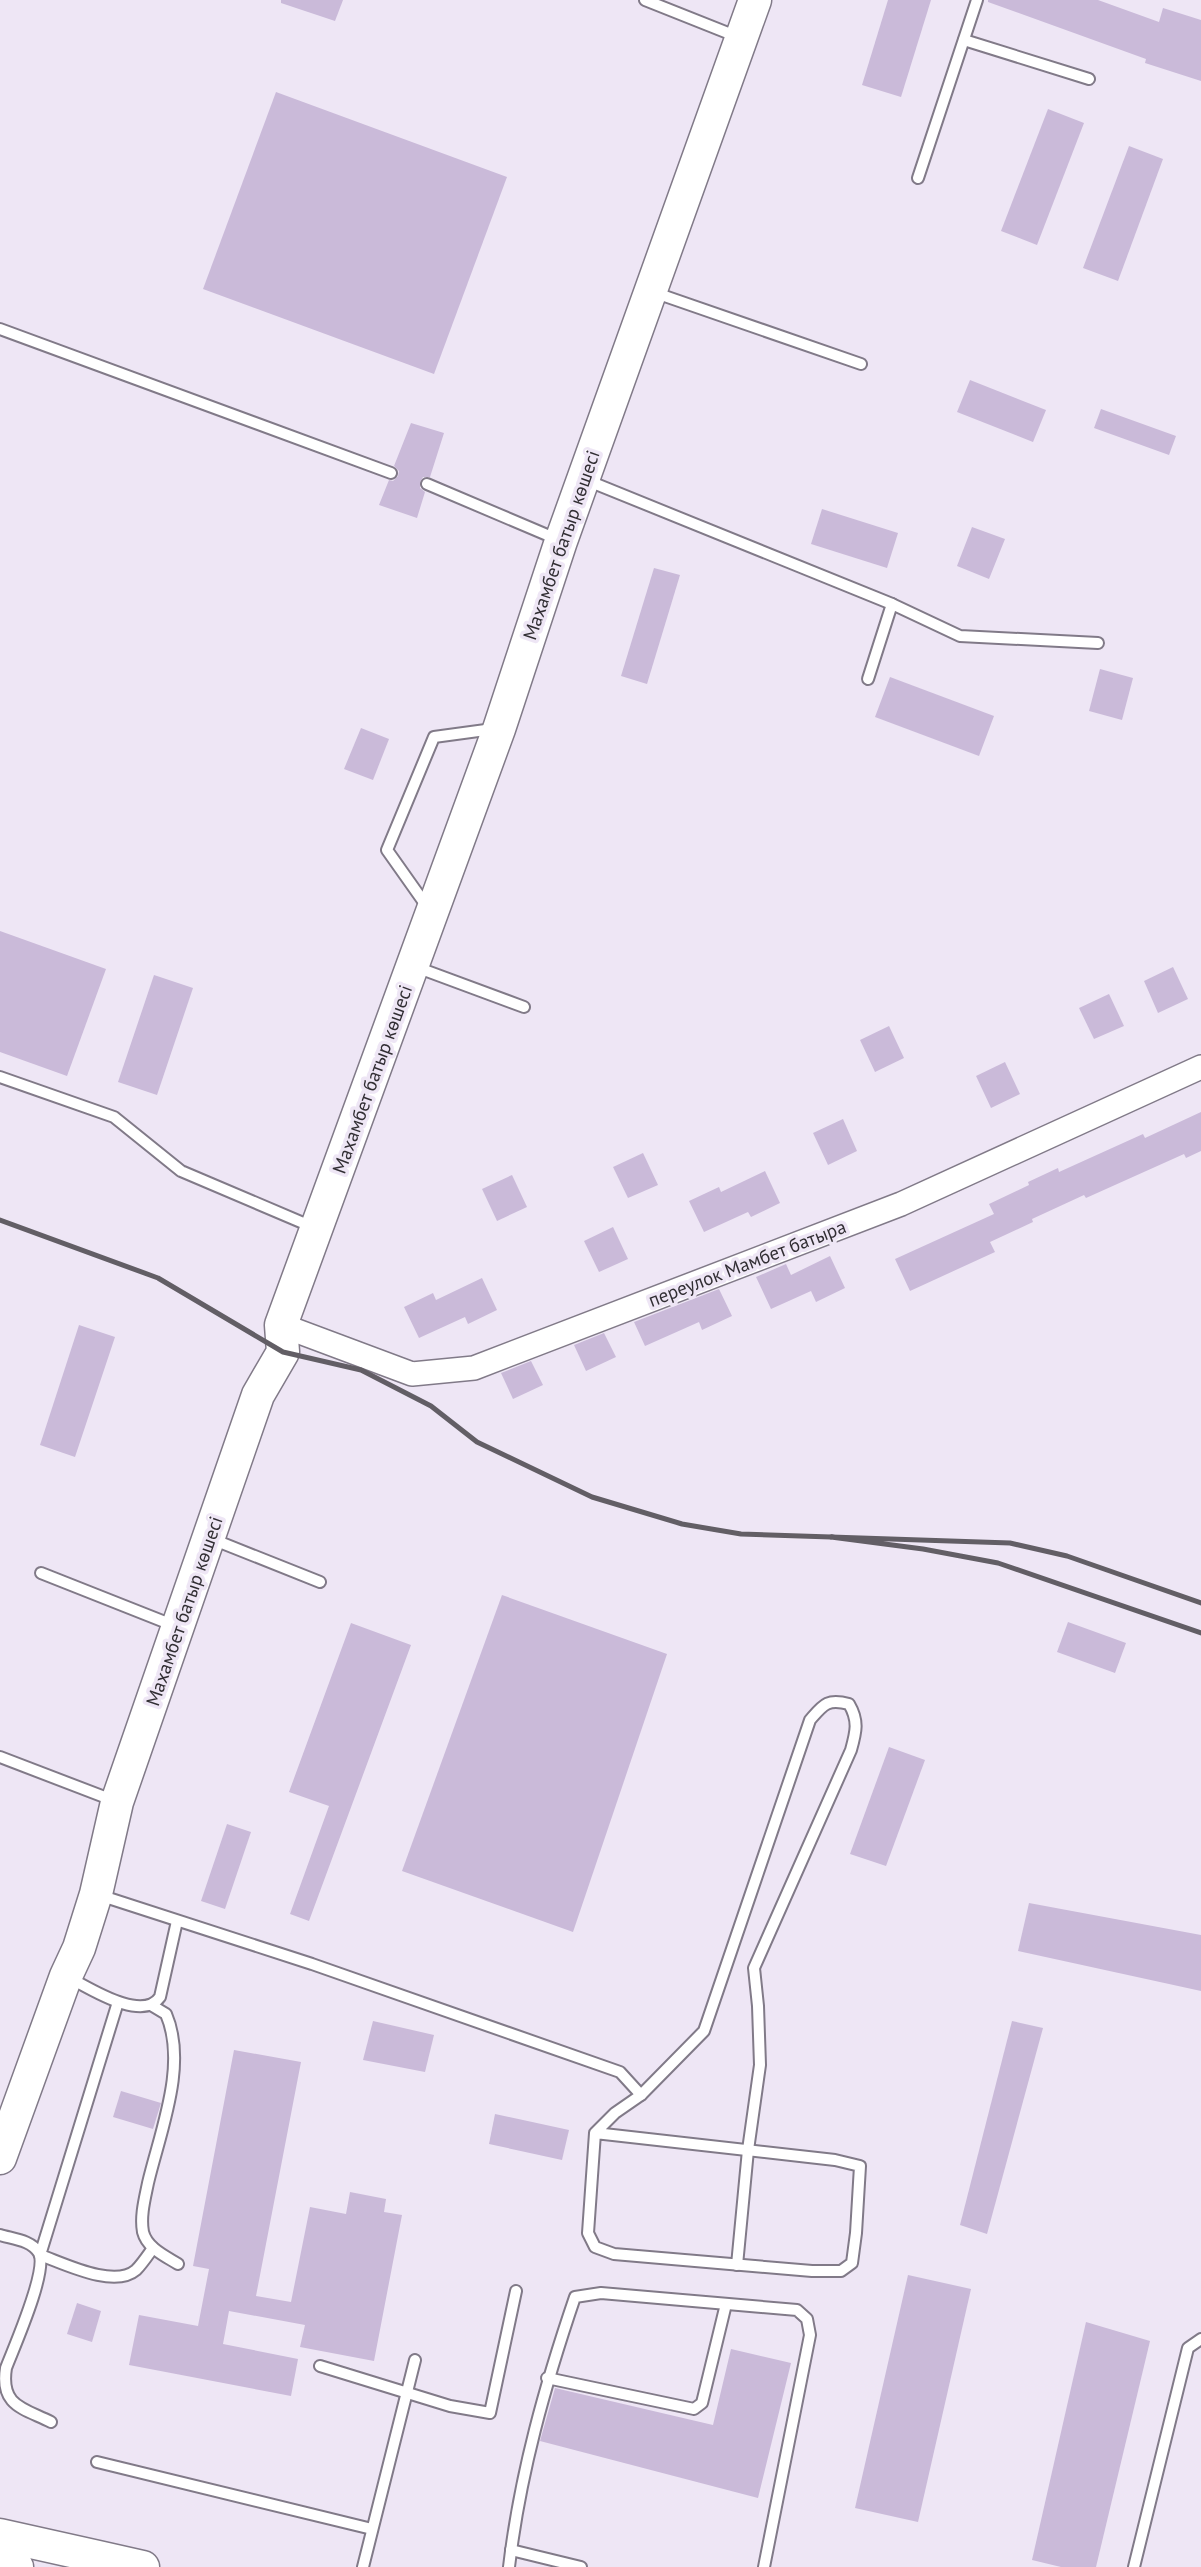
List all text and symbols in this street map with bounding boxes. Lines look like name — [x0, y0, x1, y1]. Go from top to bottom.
street label: Махамбет батыр көшесі — [517, 447, 605, 643]
street label: Махамбет батыр көшесі — [327, 981, 417, 1177]
street label: переулок Мамбет батыра — [645, 1214, 849, 1312]
street label: Махамбет батыр көшесі — [140, 1513, 228, 1709]

